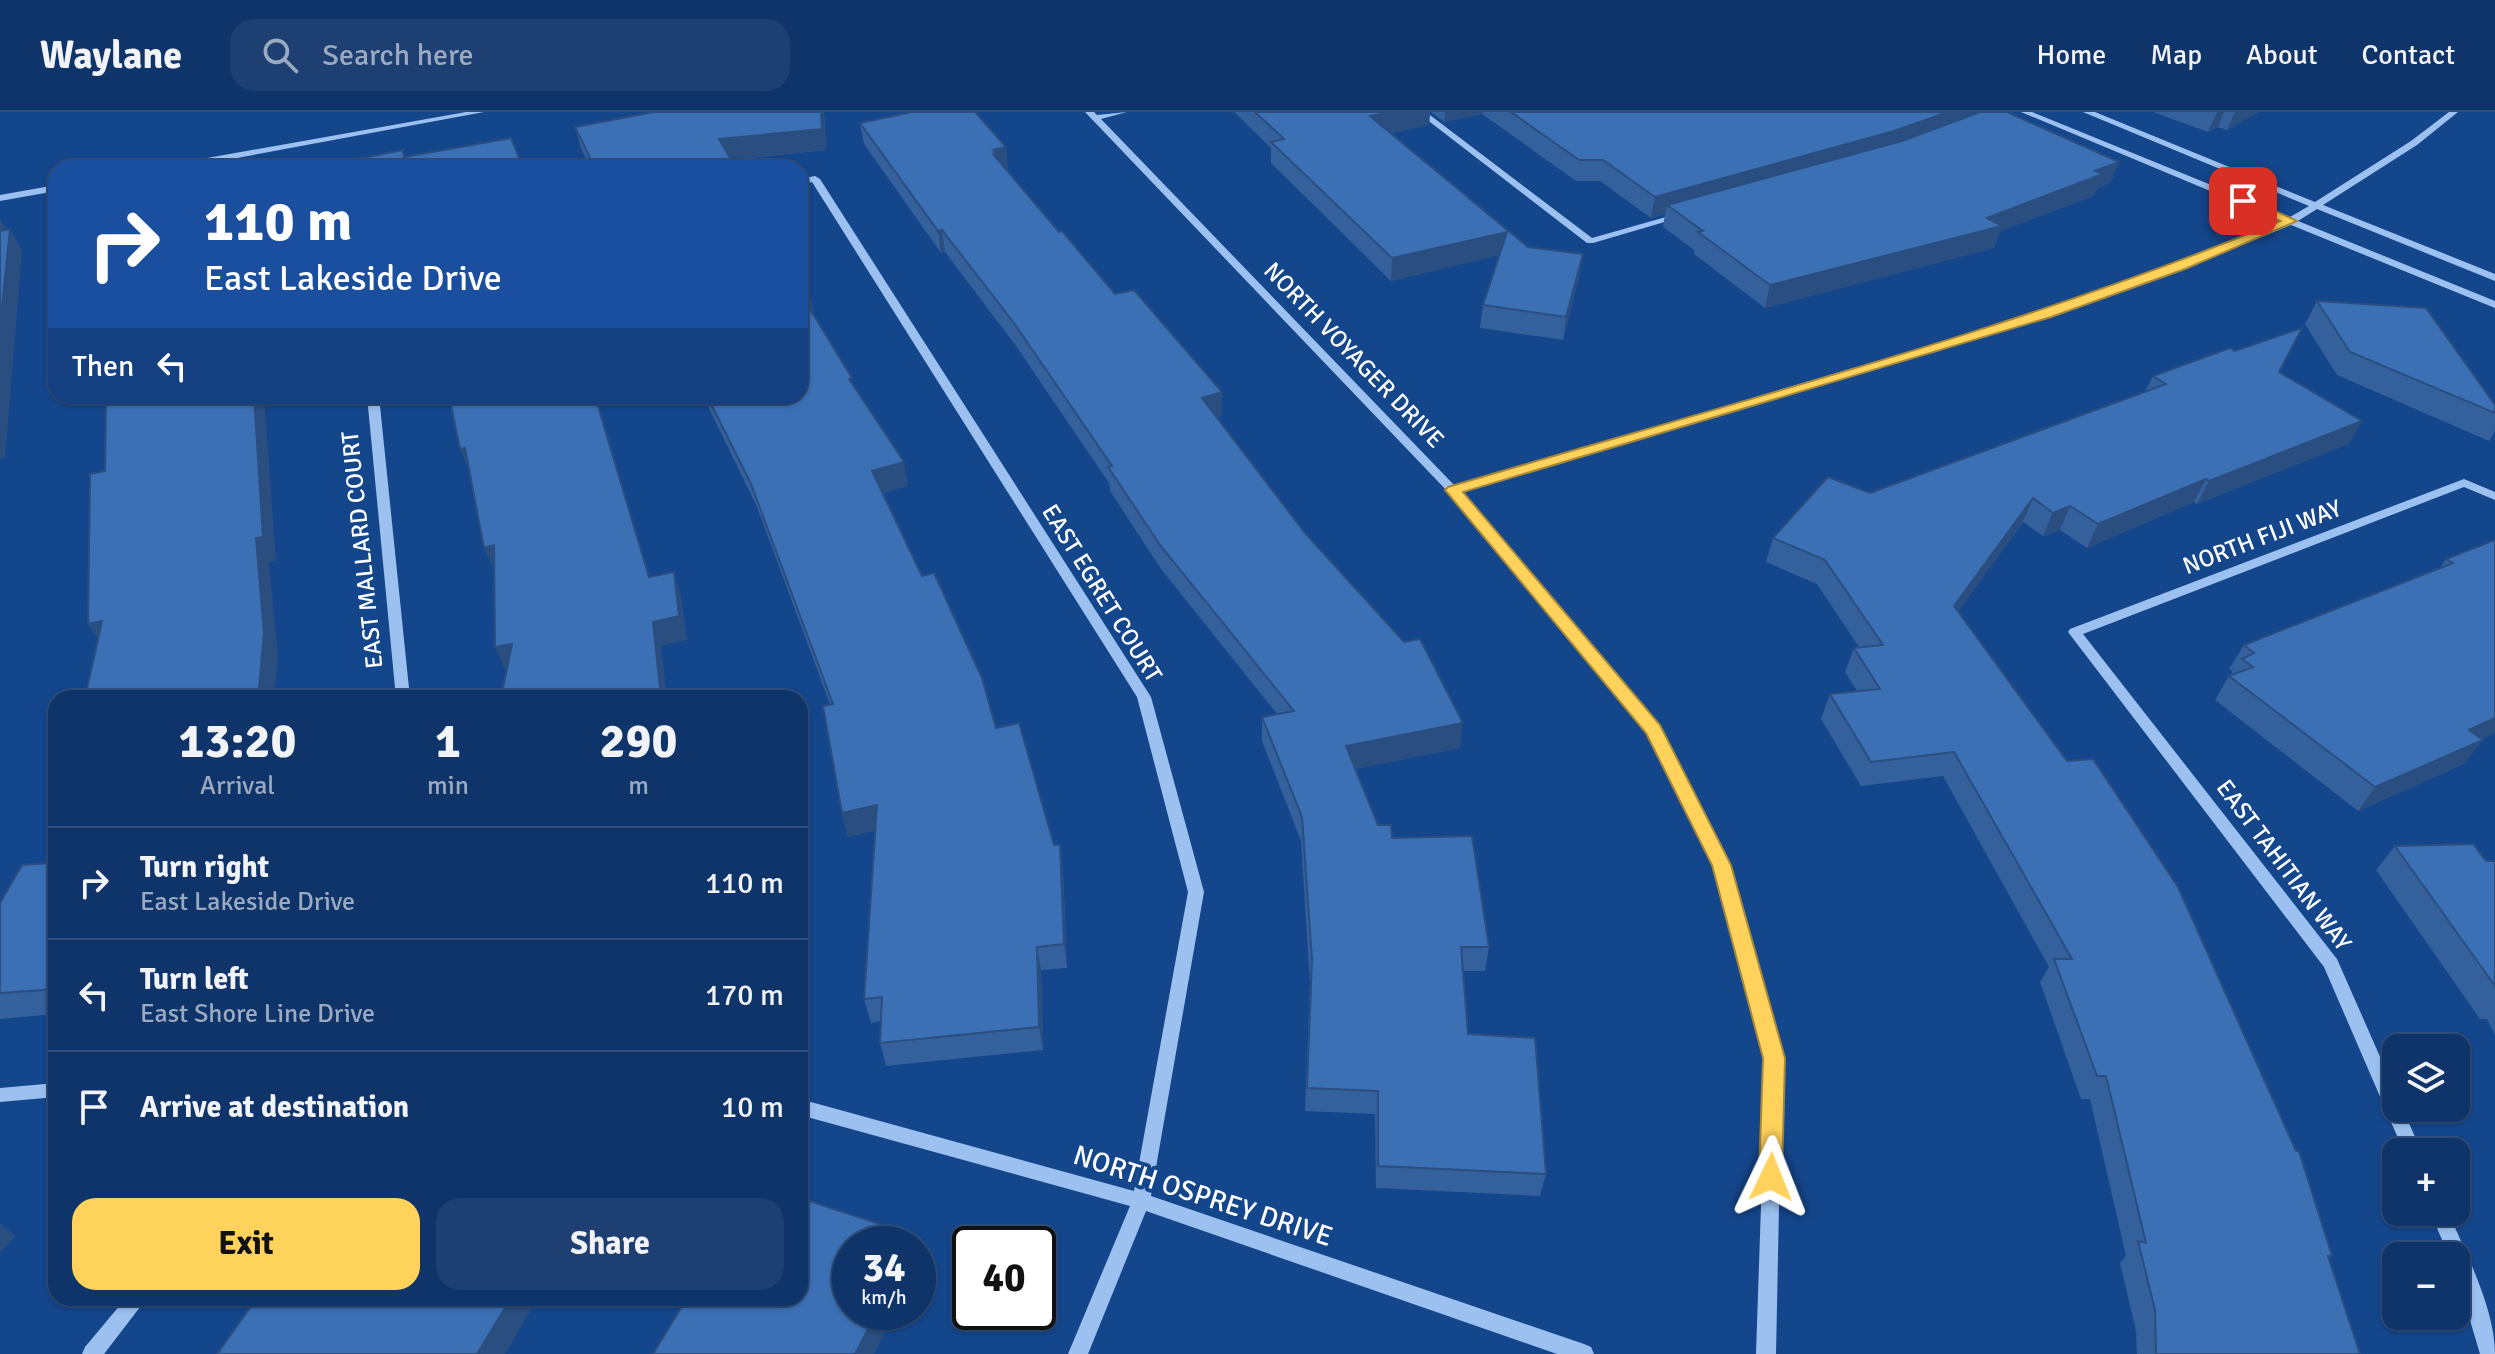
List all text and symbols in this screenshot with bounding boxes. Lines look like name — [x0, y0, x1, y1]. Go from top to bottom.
search box — [230, 19, 790, 91]
text: Waylane — [40, 32, 182, 79]
icon: search — [258, 33, 302, 77]
text: Search here — [322, 37, 474, 74]
text: Home — [2037, 38, 2106, 72]
text: Map — [2150, 38, 2202, 72]
text: About — [2246, 38, 2318, 72]
text: Contact — [2362, 38, 2455, 72]
pin — [2209, 167, 2277, 235]
icon: arrive — [2221, 179, 2265, 223]
text: 110 m — [204, 187, 352, 256]
icon: right — [72, 192, 176, 296]
text: East Lakeside Drive — [204, 256, 502, 301]
street label: NORTH VOYAGER DRIVE — [1258, 256, 1450, 454]
icon: left — [150, 344, 194, 388]
text: Then — [72, 348, 134, 385]
street label: EAST MALLARD COURT — [335, 430, 389, 670]
street label: NORTH FIJI WAY — [2178, 493, 2346, 581]
street label: EAST EGRET COURT — [1035, 499, 1169, 688]
text: 13:20 — [179, 712, 296, 771]
text: 1 — [435, 712, 461, 771]
text: 290 — [600, 712, 677, 771]
text: Arrival — [200, 770, 275, 802]
text: min — [427, 770, 469, 802]
text: m — [628, 770, 649, 802]
street label: EAST TAHITIAN WAY — [2210, 773, 2358, 957]
text: Turn right — [140, 849, 269, 886]
icon: right — [72, 861, 116, 905]
text: 110 m — [705, 865, 784, 902]
text: East Lakeside Drive — [140, 886, 355, 918]
text: Turn left — [140, 961, 249, 998]
icon: left — [72, 973, 116, 1017]
text: 170 m — [705, 977, 784, 1014]
text: East Shore Line Drive — [140, 998, 375, 1030]
map controls — [2382, 1034, 2470, 1330]
button: layers — [2382, 1034, 2470, 1122]
icon: arrive — [72, 1085, 116, 1129]
text: Arrive at destination — [140, 1089, 409, 1126]
text: 10 m — [721, 1089, 784, 1126]
position arrow — [1729, 1135, 1813, 1219]
street label: NORTH OSPREY DRIVE — [1069, 1138, 1337, 1254]
button: + — [2382, 1138, 2470, 1226]
button: Exit — [72, 1198, 420, 1290]
button: Share — [436, 1198, 784, 1290]
speed limit sign: 40 — [952, 1226, 1056, 1330]
button: − — [2382, 1242, 2470, 1330]
text: 34 — [862, 1243, 906, 1293]
text: km/h — [861, 1285, 907, 1310]

